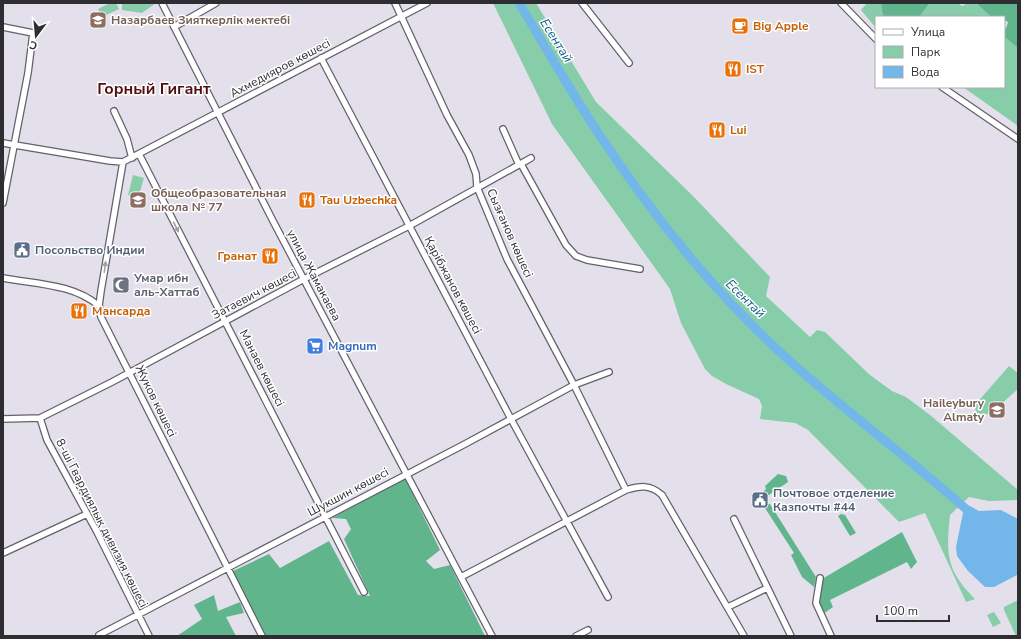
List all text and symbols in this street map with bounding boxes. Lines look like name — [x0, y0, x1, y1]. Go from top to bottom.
school or university icon: Назарбаев Зияткерлік мектебі — [88, 10, 108, 30]
place label: Назарбаев Зияткерлік мектебі — [111, 12, 290, 28]
water label: Есентай — [536, 15, 577, 66]
north arrow — [16, 16, 56, 56]
cafe icon: Big Apple — [730, 16, 750, 36]
legend — [875, 16, 1005, 88]
place label: Big Apple — [753, 18, 809, 34]
text: Улица — [910, 24, 945, 40]
street label: Ахмедияров көшесі — [227, 35, 333, 101]
text: С — [27, 37, 39, 53]
text: Парк — [911, 44, 941, 60]
restaurant icon: IST — [723, 59, 743, 79]
place label: IST — [746, 61, 765, 77]
text: Вода — [911, 64, 939, 80]
district label: Горный Гигант — [97, 78, 211, 100]
restaurant icon: Lui — [707, 120, 727, 140]
place label: Lui — [730, 122, 747, 138]
place label: Общеобразовательная школа № 77 — [151, 185, 286, 215]
street label: Сызғанов көшесі — [483, 186, 537, 280]
school or university icon: Общеобразовательная школа № 77 — [128, 190, 148, 210]
restaurant icon: Tau Uzbechka — [297, 190, 317, 210]
place label: Tau Uzbechka — [320, 192, 397, 208]
one-way arrow — [173, 221, 179, 232]
street label: улица Жамакаева — [283, 227, 345, 323]
street label: Қарібжанов көшесі — [420, 233, 486, 337]
public building icon: Посольство Индии — [12, 240, 32, 260]
place label: Посольство Индии — [35, 242, 145, 258]
restaurant icon: Гранат — [260, 246, 280, 266]
place label: Гранат — [217, 248, 257, 264]
one-way arrow — [102, 261, 108, 273]
street label: Затаевич көшесі — [209, 265, 299, 323]
place label: Умар ибн аль-Хаттаб — [133, 270, 200, 300]
mosque icon: Умар ибн аль-Хаттаб — [111, 275, 131, 295]
water label: Есентай — [722, 275, 769, 322]
restaurant icon: Мансарда — [69, 301, 89, 321]
place label: Мансарда — [92, 303, 151, 319]
street label: Манаев көшесі — [236, 327, 288, 409]
supermarket icon: Magnum — [305, 336, 325, 356]
place label: Magnum — [328, 338, 377, 354]
street label: Жуков көшесі — [132, 362, 180, 440]
place label: Haileybury Almaty — [923, 395, 985, 425]
school or university icon: Haileybury Almaty — [987, 400, 1007, 420]
street label: 8-ші Гвардиялық дивизия көшесі — [52, 436, 152, 610]
street label: Шукшин көшесі — [305, 464, 391, 520]
place label: Почтовое отделение Казпочты #44 — [773, 485, 895, 515]
public building icon: Почтовое отделение Казпочты #44 — [750, 490, 770, 510]
scale bar — [877, 597, 949, 623]
text: 100 m — [883, 603, 918, 619]

